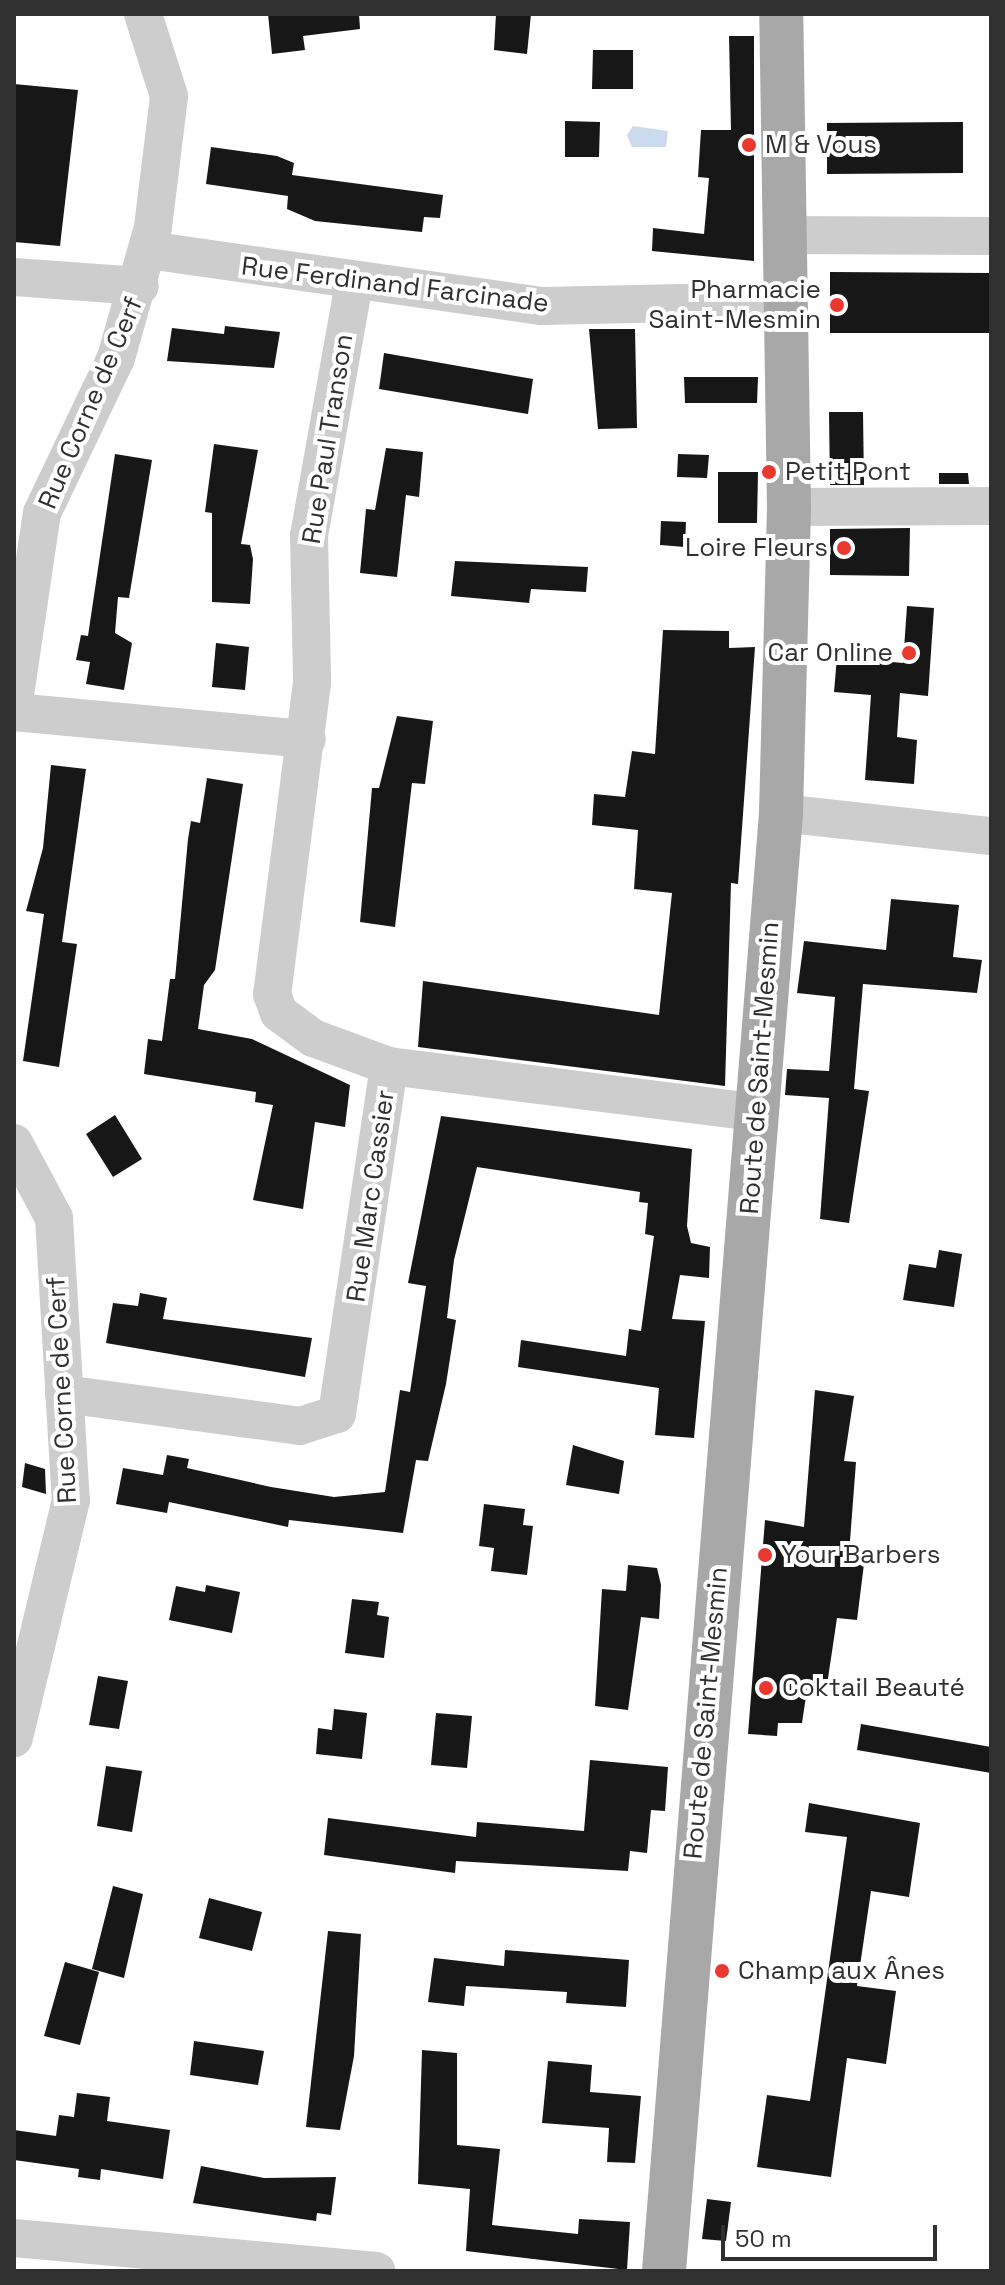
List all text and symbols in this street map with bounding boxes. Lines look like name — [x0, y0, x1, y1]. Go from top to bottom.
place label: M & Vous — [765, 129, 877, 161]
marker: M & Vous — [740, 136, 758, 154]
street label: Rue Ferdinand Farcinade — [240, 251, 550, 319]
place label: Pharmacie Saint-Mesmin — [649, 274, 821, 336]
street label: Rue Corne de Cerf — [32, 292, 150, 514]
marker: Pharmacie Saint-Mesmin — [828, 296, 846, 314]
street label: Rue Paul Transon — [296, 332, 360, 546]
place label: Petit Pont — [785, 456, 911, 488]
marker: Petit Pont — [760, 463, 778, 481]
place label: Loire Fleurs — [685, 532, 828, 564]
marker: Loire Fleurs — [835, 539, 853, 557]
place label: Car Online — [767, 637, 893, 669]
marker: Car Online — [900, 644, 918, 662]
street label: Route de Saint-Mesmin — [734, 921, 786, 1215]
street label: Rue Marc Cassier — [341, 1088, 401, 1304]
street label: Rue Corne de Cerf — [40, 1276, 84, 1504]
place label: Your Barbers — [781, 1539, 940, 1571]
marker: Your Barbers — [756, 1546, 774, 1564]
street label: Route de Saint-Mesmin — [678, 1566, 734, 1860]
place label: Coktail Beauté — [782, 1672, 965, 1704]
marker: Coktail Beauté — [757, 1679, 775, 1697]
place label: Champ aux Ânes — [738, 1955, 945, 1987]
marker: Champ aux Ânes — [713, 1962, 731, 1980]
scale bar — [725, 2209, 941, 2259]
text: 50 m — [735, 2223, 792, 2254]

